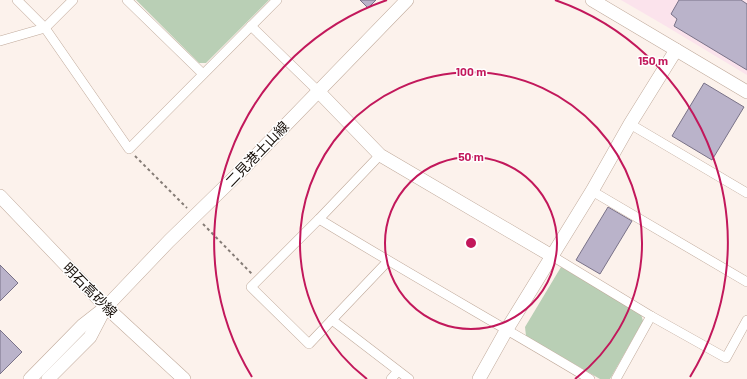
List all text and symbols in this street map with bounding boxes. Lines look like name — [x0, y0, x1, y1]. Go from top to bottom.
text: 150 m — [638, 53, 668, 67]
text: 100 m — [456, 64, 486, 78]
street label: 二見港土山線 — [221, 118, 292, 190]
text: 50 m — [458, 149, 484, 163]
centre of rings — [464, 236, 478, 250]
street label: 明石高砂線 — [60, 259, 121, 320]

